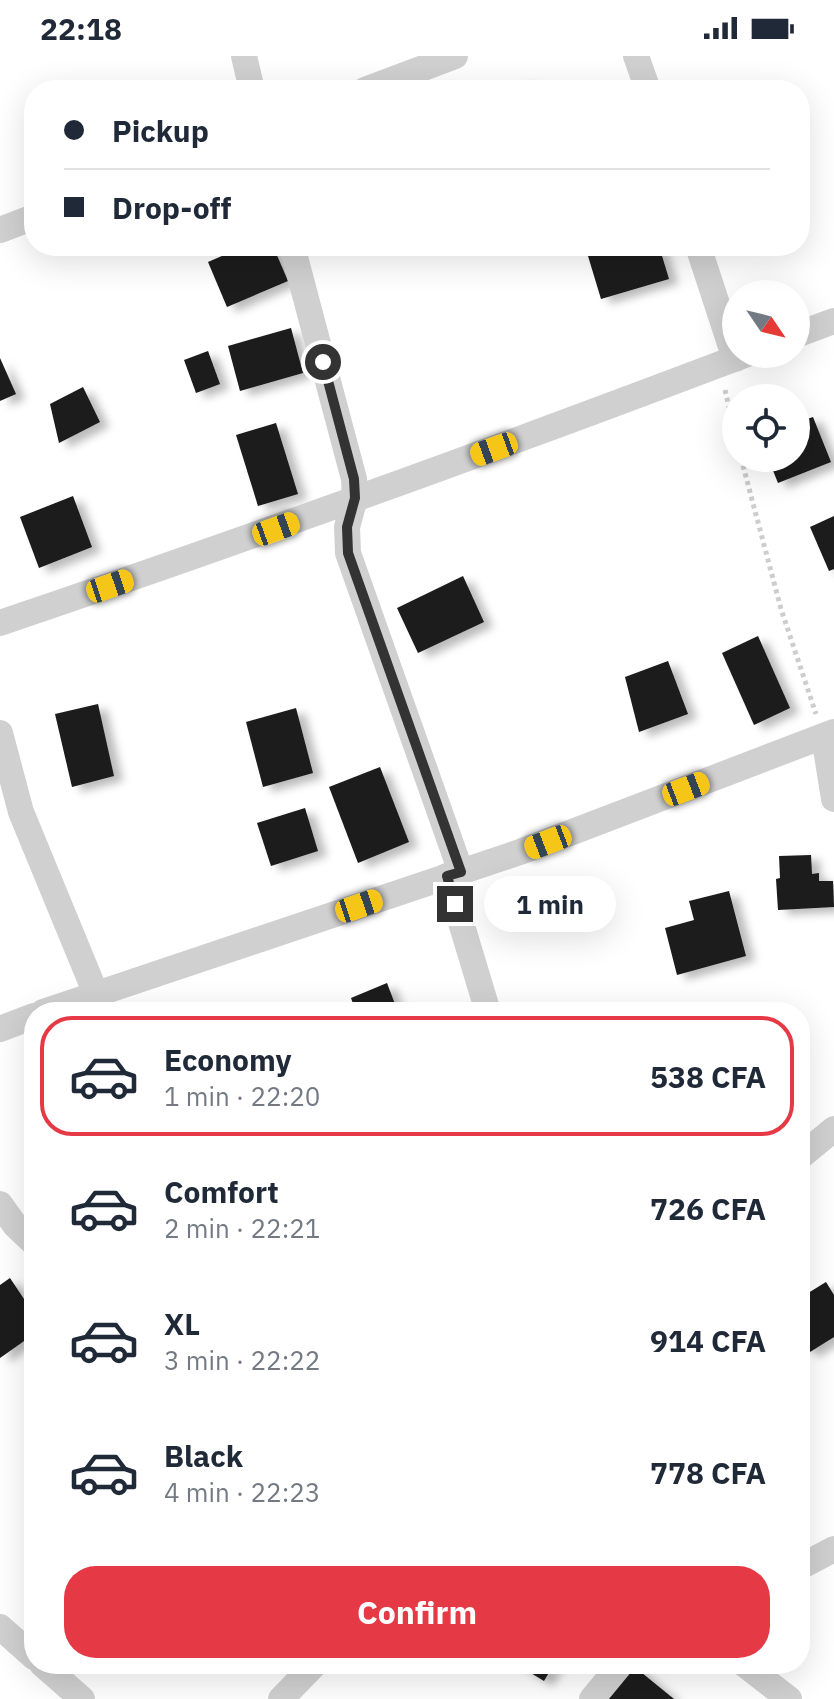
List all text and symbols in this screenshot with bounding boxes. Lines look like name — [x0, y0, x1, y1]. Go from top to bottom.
text: 22:18 — [40, 9, 122, 48]
text: Pickup — [112, 111, 209, 150]
text: Drop-off — [112, 188, 231, 227]
north arrow — [722, 280, 810, 368]
map controls — [722, 280, 810, 472]
route start — [305, 344, 341, 380]
button: locate — [722, 384, 810, 472]
car — [467, 430, 521, 468]
car — [249, 510, 303, 548]
car — [83, 567, 137, 605]
car — [659, 769, 713, 809]
car — [521, 822, 575, 862]
callout: 1 min — [483, 876, 615, 932]
route end — [437, 886, 473, 922]
car — [332, 887, 386, 925]
text: 1 min — [516, 887, 584, 921]
icon: car — [68, 1040, 140, 1112]
text: Economy — [164, 1040, 292, 1079]
text: 538 CFA — [650, 1057, 766, 1096]
text: 1 min · 22:20 — [164, 1079, 320, 1113]
icon: car — [68, 1172, 140, 1244]
text: Comfort — [164, 1172, 279, 1211]
text: 726 CFA — [650, 1189, 766, 1228]
text: 2 min · 22:21 — [164, 1211, 320, 1245]
icon: car — [68, 1304, 140, 1376]
text: XL — [164, 1304, 200, 1343]
text: 914 CFA — [650, 1321, 766, 1360]
text: 3 min · 22:22 — [164, 1343, 320, 1377]
icon: car — [68, 1436, 140, 1508]
text: Black — [164, 1436, 243, 1475]
text: 778 CFA — [650, 1453, 766, 1492]
text: 4 min · 22:23 — [164, 1475, 320, 1509]
button: Confirm — [64, 1566, 770, 1658]

